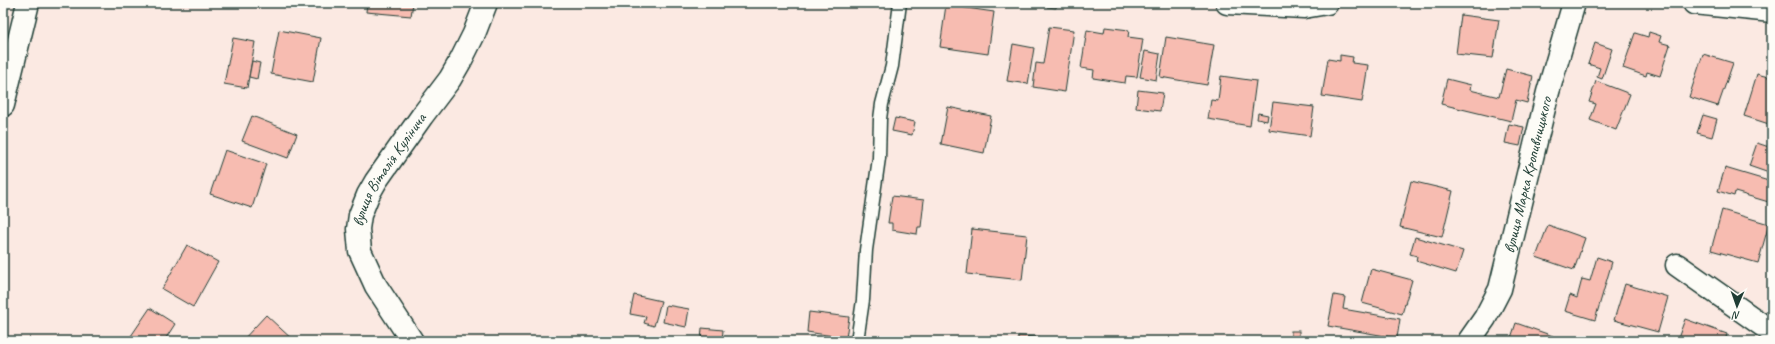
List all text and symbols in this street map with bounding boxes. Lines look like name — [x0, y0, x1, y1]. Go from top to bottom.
street label: вулиця Марка Кропивницького — [1499, 93, 1557, 255]
street label: вулиця Віталія Кулінича — [349, 108, 432, 228]
north arrow — [1717, 286, 1757, 326]
text: N — [1731, 309, 1740, 323]

